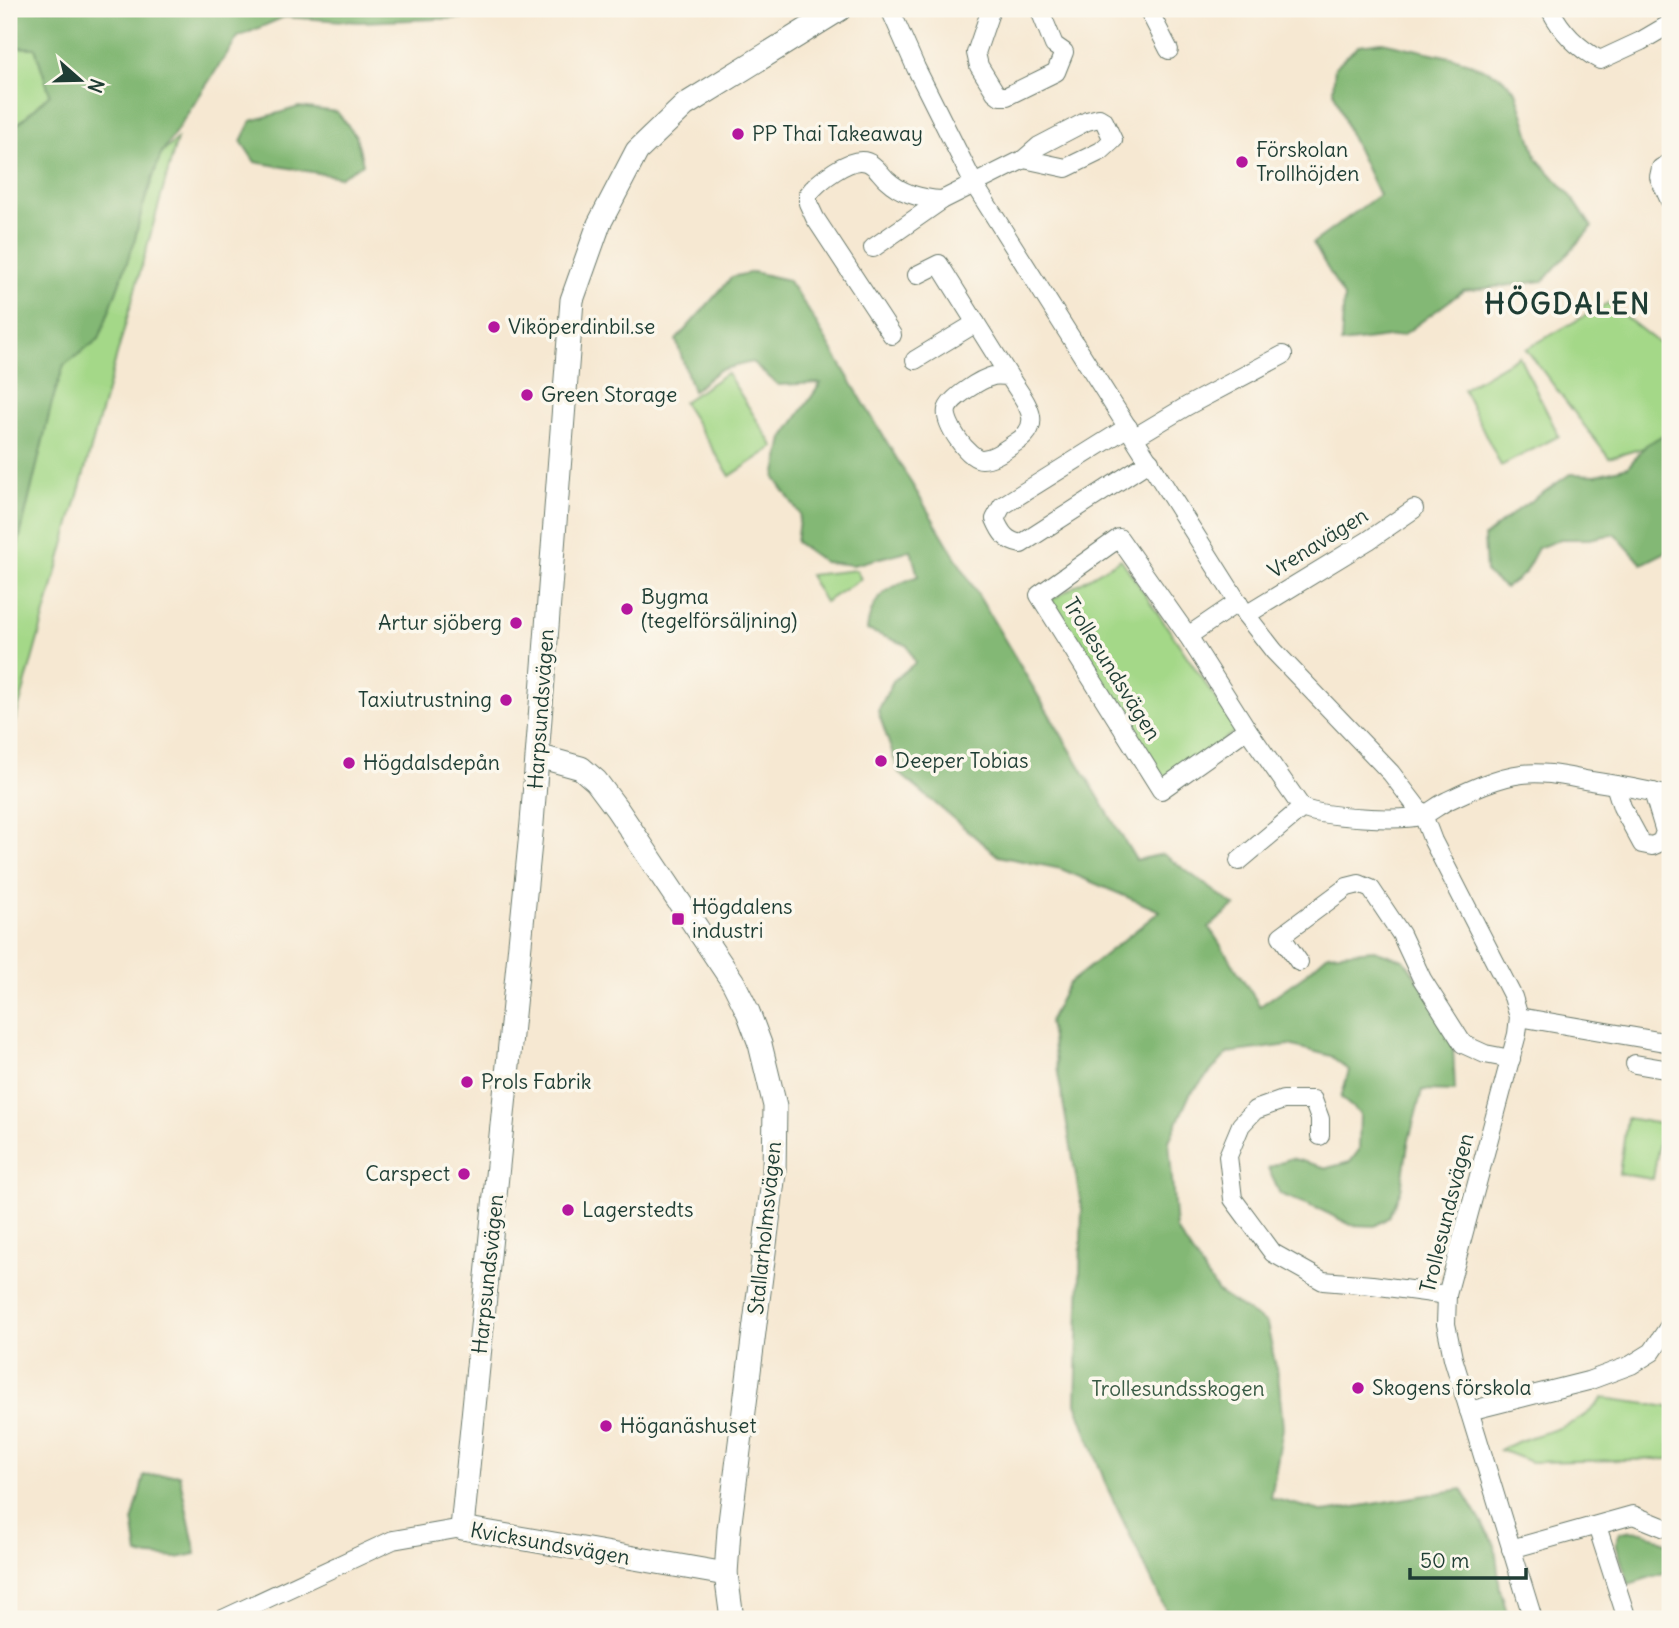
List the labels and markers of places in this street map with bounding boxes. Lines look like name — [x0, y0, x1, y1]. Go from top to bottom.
place label: PP Thai Takeaway — [752, 120, 923, 147]
marker: PP Thai Takeaway — [730, 126, 746, 142]
place label: Förskolan Trollhöjden — [1256, 136, 1359, 187]
marker: Förskolan Trollhöjden — [1234, 154, 1250, 170]
place label: Viköperdinbil.se — [508, 313, 655, 340]
marker: Viköperdinbil.se — [486, 319, 502, 335]
place label: Green Storage — [541, 381, 677, 408]
marker: Green Storage — [519, 387, 535, 403]
place label: Bygma (tegelförsäljning) — [641, 583, 797, 634]
marker: Bygma (tegelförsäljning) — [619, 601, 635, 617]
place label: Artur sjöberg — [378, 609, 502, 636]
marker: Artur sjöberg — [508, 615, 524, 631]
place label: Taxiutrustning — [358, 686, 492, 713]
marker: Taxiutrustning — [498, 692, 514, 708]
place label: Deeper Tobias — [895, 747, 1029, 774]
place label: Högdalsdepån — [363, 749, 500, 776]
marker: Deeper Tobias — [873, 753, 889, 769]
marker: Högdalsdepån — [341, 755, 357, 771]
place label: Högdalens industri — [692, 893, 793, 944]
marker: Högdalens industri — [670, 911, 686, 927]
place label: Prols Fabrik — [481, 1068, 592, 1095]
marker: Prols Fabrik — [459, 1074, 475, 1090]
place label: Carspect — [365, 1160, 450, 1187]
marker: Carspect — [456, 1166, 472, 1182]
place label: Lagerstedts — [582, 1196, 694, 1223]
marker: Lagerstedts — [560, 1202, 576, 1218]
place label: Skogens förskola — [1372, 1374, 1531, 1401]
marker: Skogens förskola — [1350, 1380, 1366, 1396]
place label: Höganäshuset — [620, 1412, 757, 1439]
marker: Höganäshuset — [598, 1418, 614, 1434]

